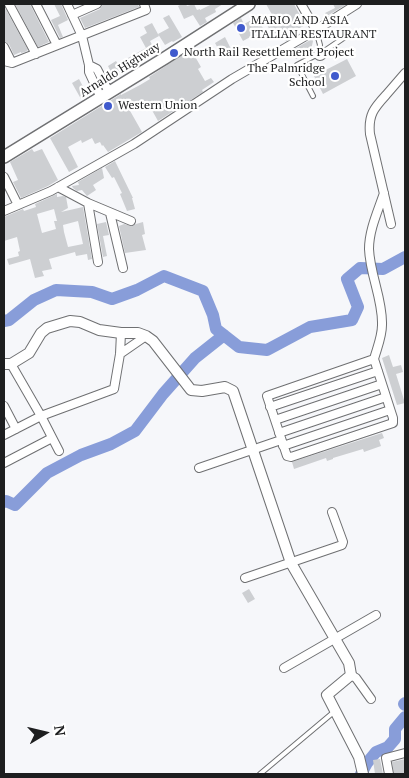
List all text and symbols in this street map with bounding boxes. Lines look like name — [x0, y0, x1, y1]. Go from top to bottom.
place label: MARIO AND ASIA ITALIAN RESTAURANT — [251, 14, 376, 42]
marker: MARIO AND ASIA ITALIAN RESTAURANT — [235, 22, 247, 34]
street label: Arnaldo Highway — [77, 39, 163, 101]
place label: North Rail Resettlement Project — [184, 46, 354, 60]
marker: North Rail Resettlement Project — [168, 47, 180, 59]
place label: The Palmridge School — [247, 62, 325, 90]
marker: The Palmridge School — [329, 70, 341, 82]
place label: Western Union — [118, 99, 197, 113]
marker: Western Union — [102, 100, 114, 112]
north arrow — [20, 708, 70, 758]
text: N — [50, 724, 71, 737]

